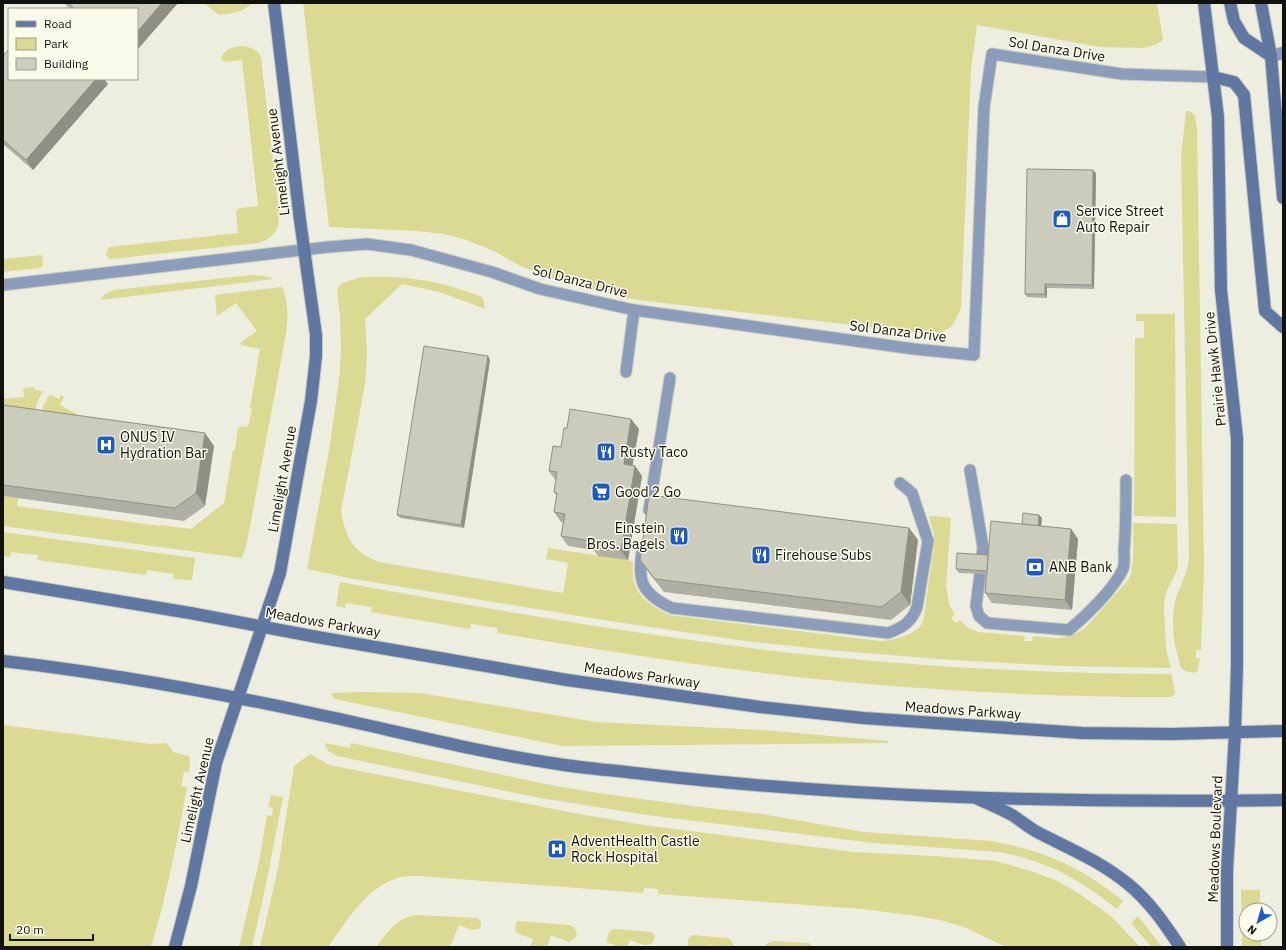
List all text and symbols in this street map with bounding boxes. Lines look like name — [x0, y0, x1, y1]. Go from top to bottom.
legend — [8, 8, 138, 80]
text: Road — [44, 16, 72, 31]
street label: Sol Danza Drive — [1007, 32, 1107, 66]
text: Park — [44, 36, 69, 51]
text: Building — [44, 56, 89, 71]
street label: Limelight Avenue — [262, 107, 294, 217]
place label: Service Street Auto Repair — [1076, 202, 1164, 236]
shop icon: Service Street Auto Repair — [1051, 208, 1073, 230]
street label: Sol Danza Drive — [530, 260, 630, 302]
street label: Prairie Hawk Drive — [1200, 310, 1230, 427]
street label: Sol Danza Drive — [848, 316, 948, 346]
street label: Limelight Avenue — [264, 424, 300, 534]
place label: ONUS IV Hydration Bar — [120, 428, 207, 462]
hospital icon: ONUS IV Hydration Bar — [95, 434, 117, 456]
restaurant icon: Rusty Taco — [595, 441, 617, 463]
place label: Rusty Taco — [620, 443, 688, 461]
supermarket icon: Good 2 Go — [590, 481, 612, 503]
place label: Good 2 Go — [615, 483, 681, 501]
place label: Einstein Bros. Bagels — [587, 519, 665, 553]
restaurant icon: Einstein Bros. Bagels — [668, 525, 690, 547]
restaurant icon: Firehouse Subs — [750, 544, 772, 566]
place label: Firehouse Subs — [775, 546, 872, 564]
bank icon: ANB Bank — [1024, 556, 1046, 578]
place label: ANB Bank — [1049, 558, 1113, 576]
street label: Meadows Parkway — [264, 603, 382, 641]
street label: Meadows Parkway — [583, 658, 701, 692]
street label: Meadows Parkway — [904, 697, 1022, 723]
street label: Limelight Avenue — [176, 735, 218, 845]
street label: Meadows Boulevard — [1204, 775, 1226, 903]
place label: AdventHealth Castle Rock Hospital — [571, 832, 700, 866]
hospital icon: AdventHealth Castle Rock Hospital — [546, 838, 568, 860]
north arrow — [1238, 902, 1278, 942]
scale bar — [10, 916, 93, 942]
text: 20 m — [16, 922, 44, 937]
text: N — [1244, 922, 1259, 938]

